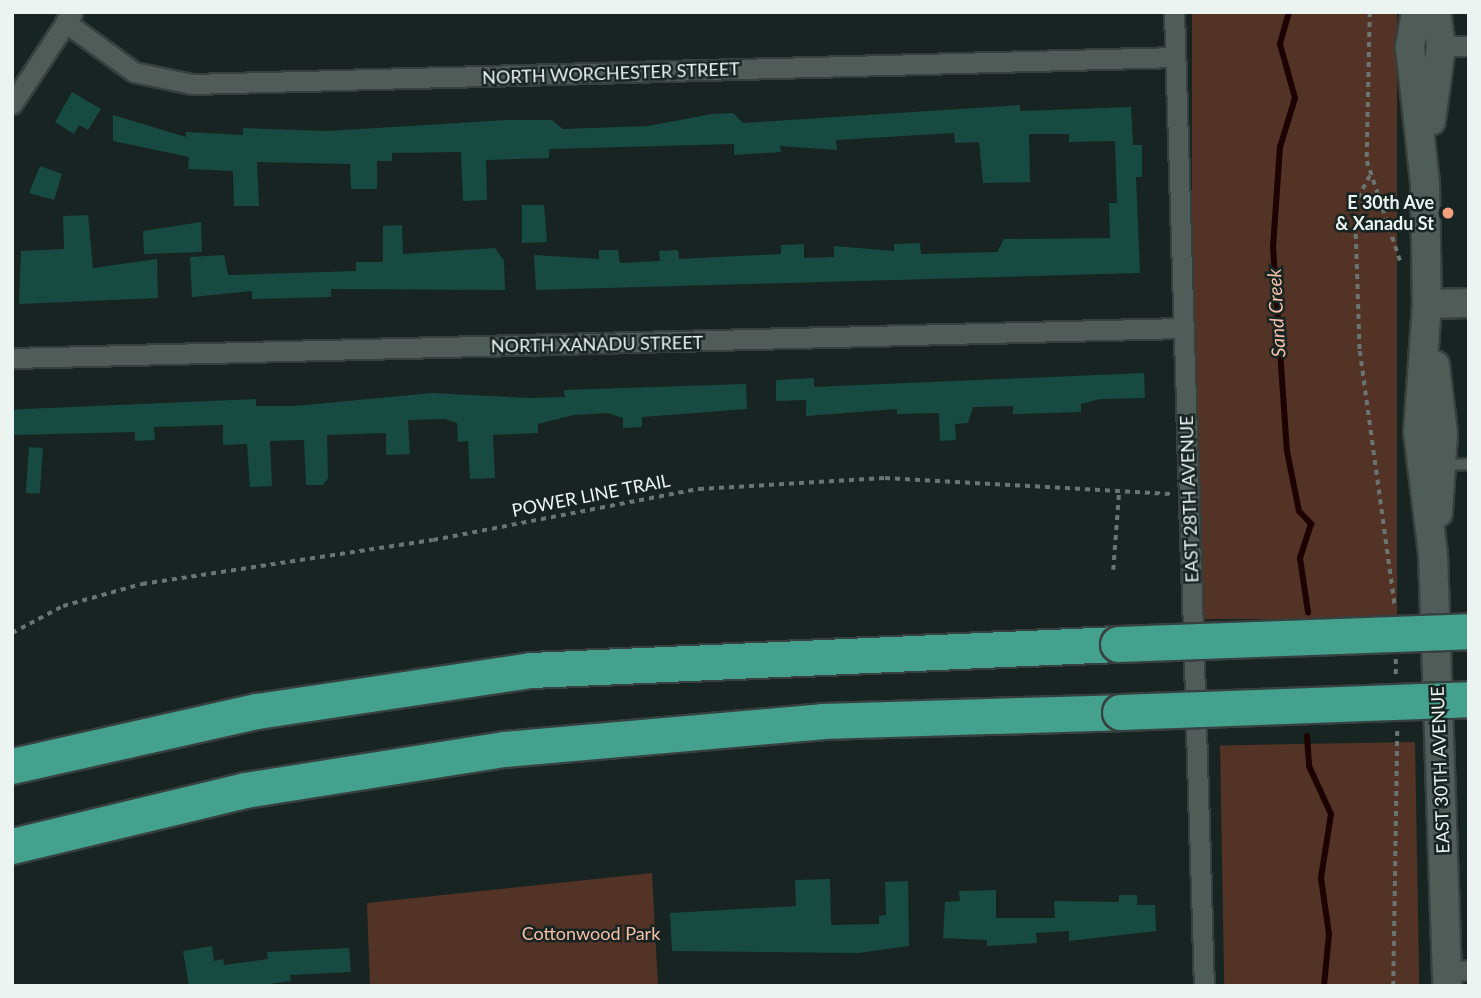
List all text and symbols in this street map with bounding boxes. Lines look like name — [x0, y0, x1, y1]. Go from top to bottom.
street label: NORTH WORCHESTER STREET — [482, 58, 740, 88]
place label: E 30th Ave & Xanadu St — [1335, 192, 1434, 234]
marker: E 30th Ave & Xanadu St — [1440, 205, 1456, 221]
water label: Sand Creek — [1262, 268, 1290, 358]
street label: NORTH XANADU STREET — [491, 331, 703, 357]
street label: EAST 28TH AVENUE — [1175, 414, 1203, 584]
street label: POWER LINE TRAIL — [510, 469, 672, 521]
street label: EAST 30TH AVENUE — [1426, 685, 1454, 855]
park label: Cottonwood Park — [522, 922, 660, 944]

